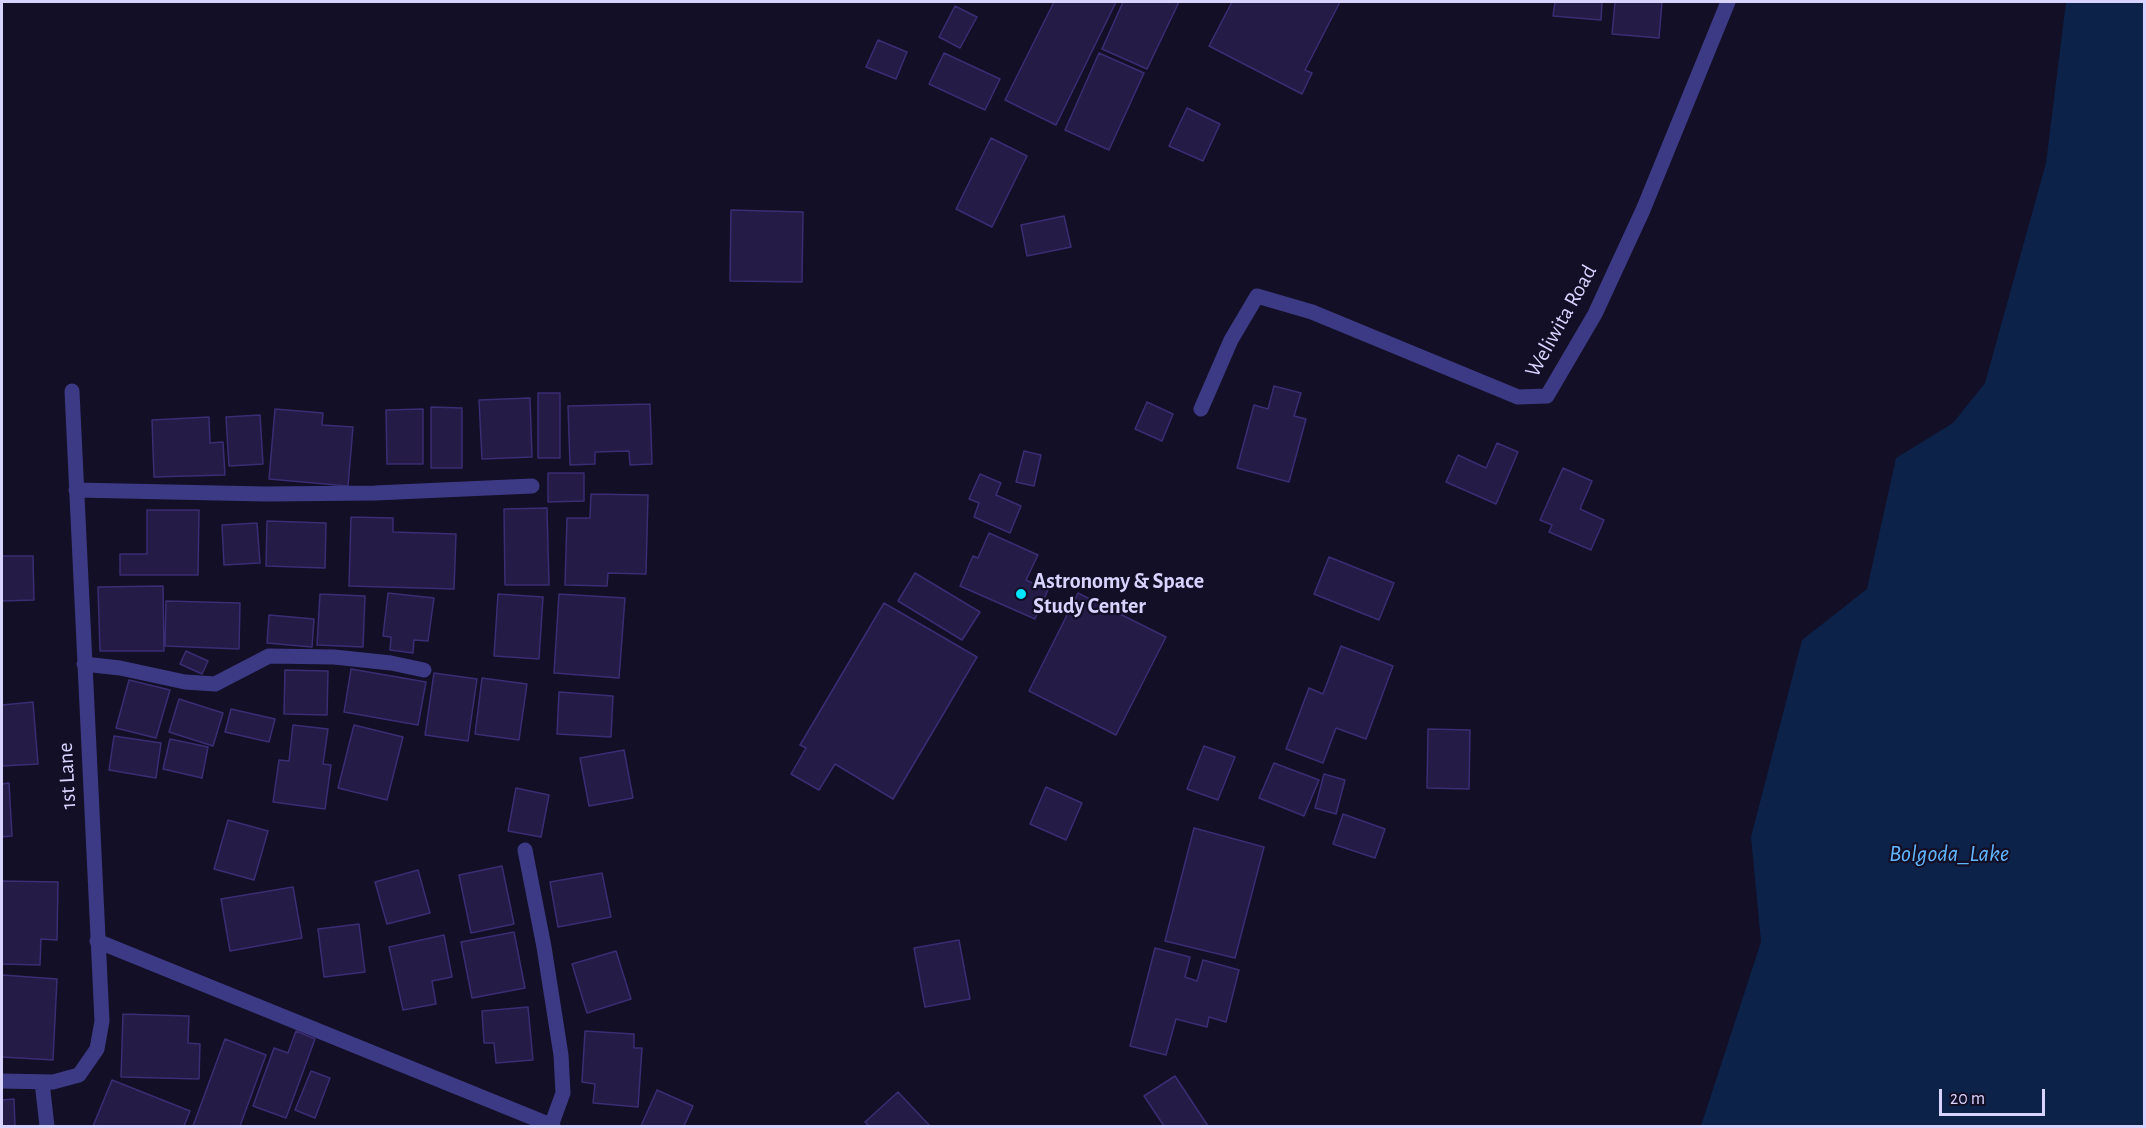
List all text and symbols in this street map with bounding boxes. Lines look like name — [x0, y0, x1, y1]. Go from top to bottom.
street label: Weliwita Road — [1519, 260, 1603, 382]
place label: Astronomy & Space Study Center — [1033, 568, 1204, 620]
marker: Astronomy & Space Study Center — [1014, 587, 1028, 601]
street label: 1st Lane — [52, 742, 82, 810]
water label: Bolgoda_Lake — [1889, 840, 2009, 868]
scale bar — [1942, 1077, 2048, 1115]
text: 20 m — [1950, 1090, 1985, 1108]

